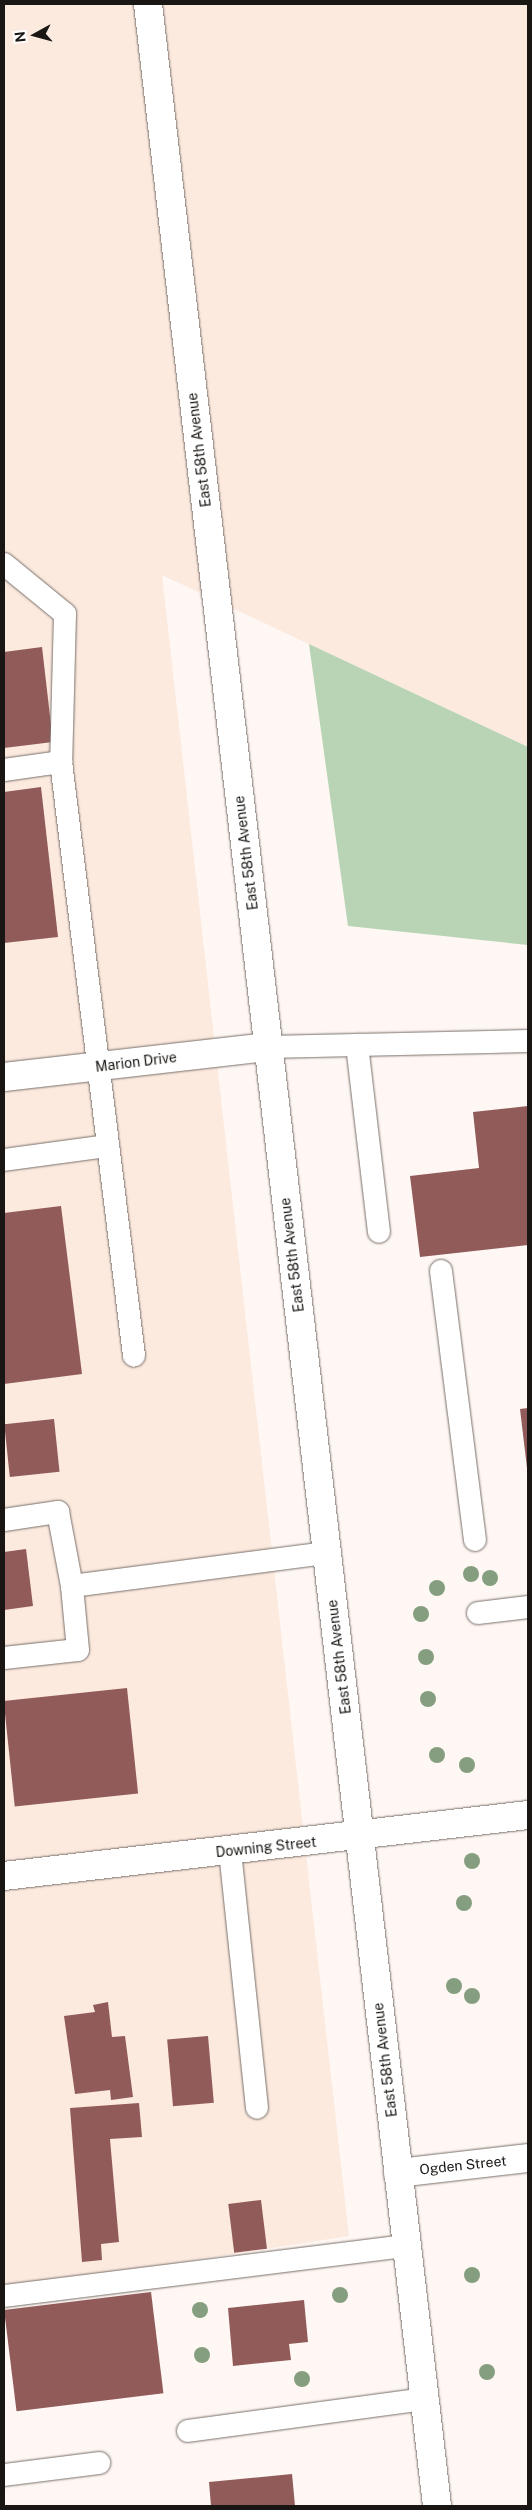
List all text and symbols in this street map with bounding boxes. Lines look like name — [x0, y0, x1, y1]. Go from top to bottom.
north arrow — [10, 10, 60, 60]
text: N — [12, 30, 29, 43]
street label: East 58th Avenue — [184, 392, 214, 508]
street label: East 58th Avenue — [231, 795, 261, 911]
street label: Marion Drive — [94, 1049, 178, 1075]
street label: East 58th Avenue — [277, 1197, 307, 1313]
street label: East 58th Avenue — [324, 1599, 354, 1715]
street label: Downing Street — [215, 1833, 317, 1861]
street label: East 58th Avenue — [370, 2002, 400, 2118]
street label: Ogden Street — [419, 2152, 507, 2178]

